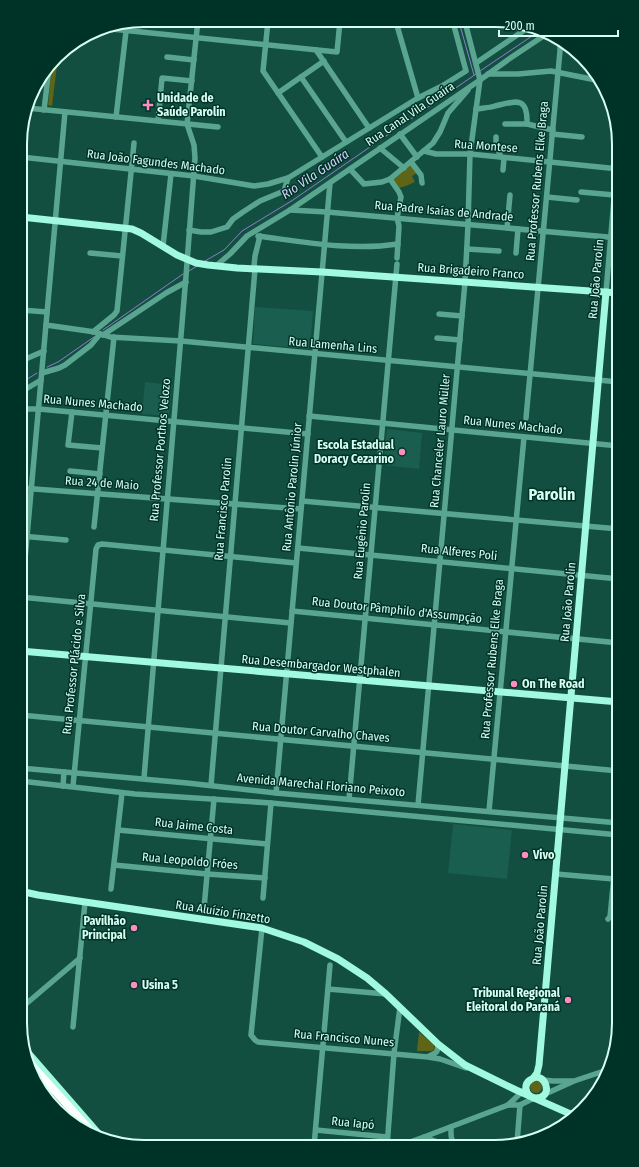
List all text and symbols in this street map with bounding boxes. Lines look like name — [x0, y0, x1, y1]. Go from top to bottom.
scale bar — [499, 12, 618, 38]
text: 200 m — [505, 19, 535, 33]
street label: Rua Canal Vila Guaíra — [363, 79, 457, 149]
place label: Unidade de Saúde Parolin — [157, 91, 226, 119]
marker: Unidade de Saúde Parolin — [142, 99, 154, 111]
street label: Rua Professor Rubens Elke Braga — [523, 100, 551, 262]
street label: Rua Montese — [454, 137, 518, 155]
water label: Rio Vila Guaíra — [278, 146, 352, 202]
street label: Rua João Fagundes Machado — [86, 147, 226, 177]
street label: Rua Padre Isaías de Andrade — [374, 198, 514, 224]
street label: Rua João Parolin — [586, 238, 606, 320]
street label: Rua Brigadeiro Franco — [417, 260, 525, 282]
street label: Rua Lamenha Lins — [288, 334, 378, 356]
street label: Rua Chanceler Lauro Müller — [427, 373, 453, 509]
street label: Rua Professor Porthos Velozo — [147, 378, 173, 522]
street label: Rua Nunes Machado — [43, 392, 143, 414]
street label: Rua Nunes Machado — [463, 413, 563, 437]
street label: Rua Antônio Parolin Júnior — [279, 421, 305, 552]
place label: Escola Estadual Doracy Cezarino — [314, 438, 395, 466]
marker: Escola Estadual Doracy Cezarino — [397, 447, 407, 457]
street label: Rua Francisco Parolin — [211, 457, 235, 561]
street label: Rua 24 de Maio — [65, 473, 139, 493]
street label: Rua Eugênio Parolin — [351, 482, 373, 580]
district label: Parolin — [529, 485, 575, 504]
street label: Rua Alferes Poli — [420, 541, 498, 563]
street label: Rua João Parolin — [558, 561, 578, 643]
street label: Rua Professor Rubens Elke Braga — [478, 578, 506, 740]
street label: Rua Professor Plácido e Silva — [60, 593, 88, 735]
street label: Rua Doutor Pâmphilo d'Assumpção — [311, 594, 483, 626]
street label: Rua Desembargador Westphalen — [241, 652, 401, 680]
place label: On The Road — [522, 677, 584, 691]
marker: On The Road — [509, 679, 519, 689]
street label: Rua Doutor Carvalho Chaves — [252, 719, 390, 745]
street label: Avenida Marechal Floriano Peixoto — [236, 771, 406, 799]
street label: Rua Jaime Costa — [154, 815, 234, 837]
place label: Vivo — [532, 848, 555, 862]
street label: Rua Leopoldo Fróes — [141, 850, 239, 872]
marker: Vivo — [520, 850, 530, 860]
street label: Rua João Parolin — [530, 884, 550, 966]
street label: Rua Aluízio Finzetto — [175, 898, 271, 926]
place label: Pavilhão Principal — [82, 914, 127, 942]
marker: Pavilhão Principal — [129, 923, 139, 933]
place label: Usina 5 — [142, 978, 178, 992]
marker: Usina 5 — [129, 980, 139, 990]
place label: Tribunal Regional Eleitoral do Paraná — [466, 986, 561, 1014]
marker: Tribunal Regional Eleitoral do Paraná — [563, 995, 573, 1005]
street label: Rua Francisco Nunes — [293, 1027, 395, 1049]
street label: Rua Iapó — [331, 1114, 375, 1132]

